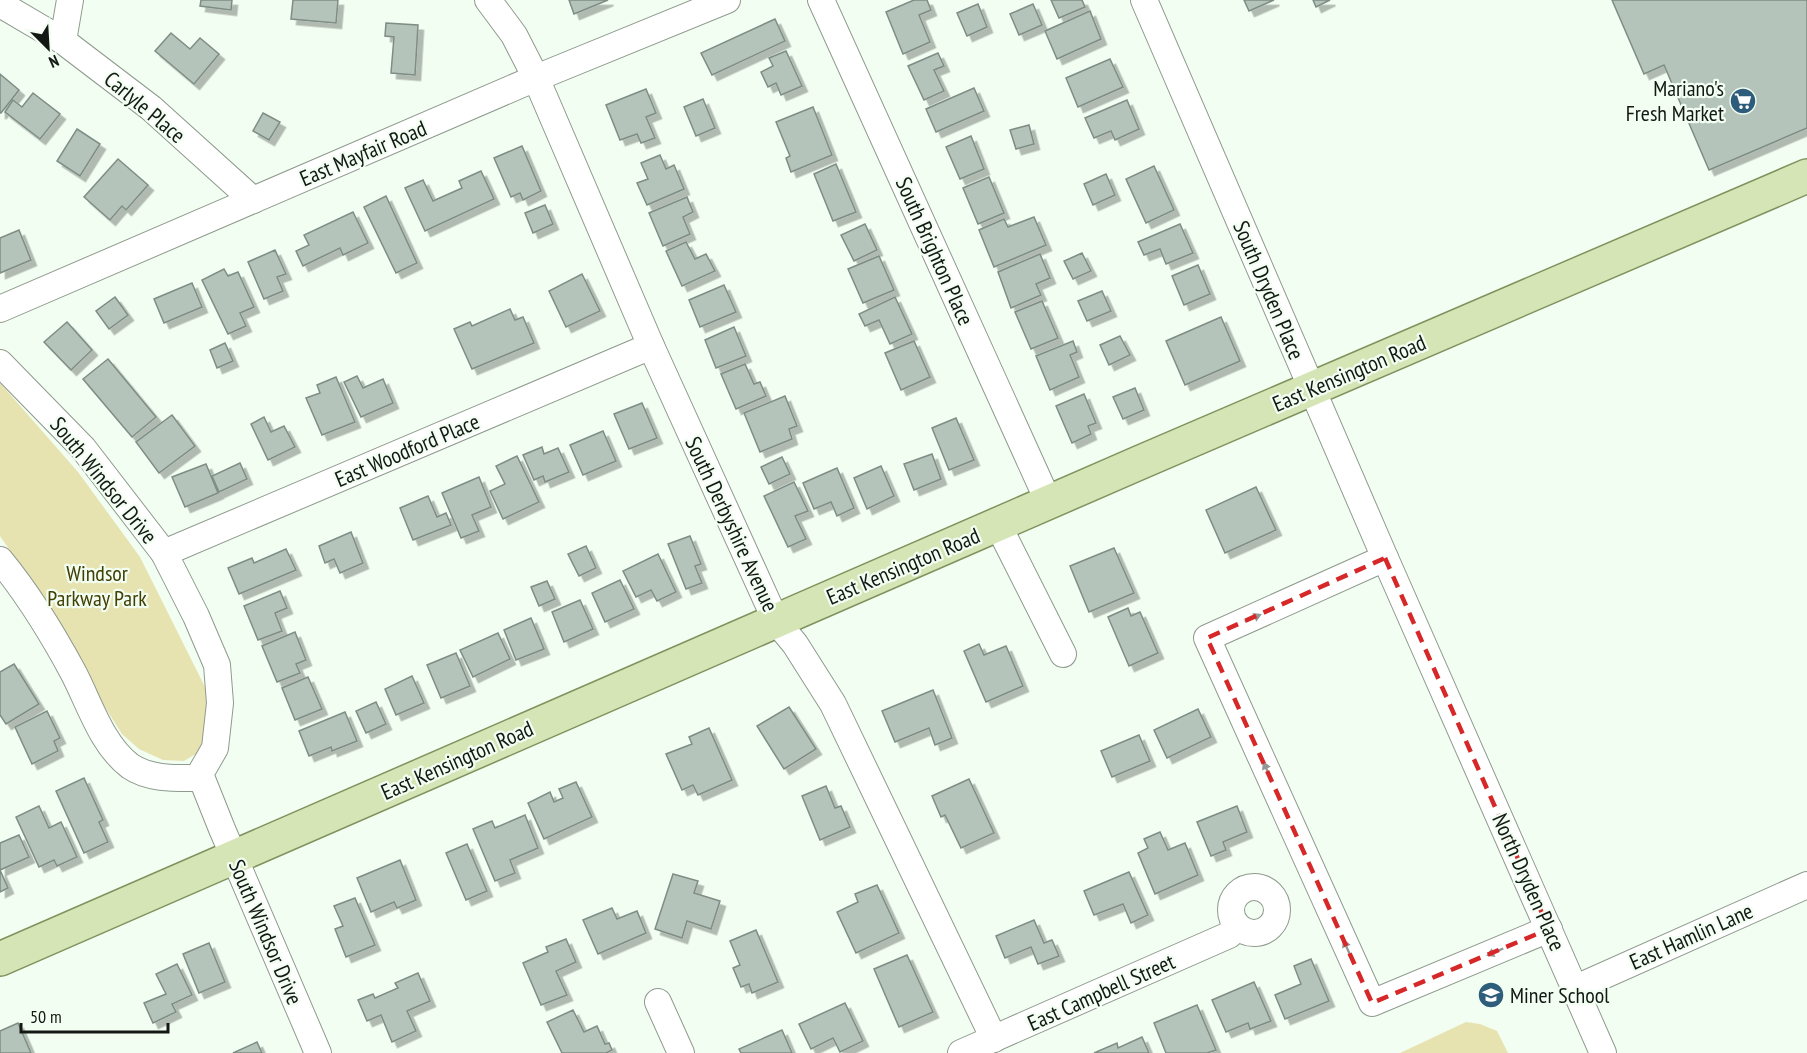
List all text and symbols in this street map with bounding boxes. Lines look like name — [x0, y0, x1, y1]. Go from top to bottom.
north arrow — [18, 18, 78, 78]
text: N — [46, 51, 62, 73]
street label: Carlyle Place — [99, 65, 191, 149]
place label: Mariano's Fresh Market — [1626, 74, 1724, 127]
supermarket icon: Mariano's Fresh Market — [1728, 86, 1758, 116]
street label: East Mayfair Road — [295, 114, 431, 192]
street label: South Brighton Place — [890, 173, 980, 329]
street label: South Dryden Place — [1227, 216, 1311, 364]
street label: East Kensington Road — [1268, 328, 1430, 418]
street label: East Woodford Place — [331, 407, 483, 493]
street label: South Windsor Drive — [44, 411, 164, 549]
street label: South Derbyshire Avenue — [679, 432, 785, 616]
street label: East Kensington Road — [822, 521, 984, 611]
park label: Windsor Parkway Park — [47, 559, 147, 612]
one-way arrow — [1244, 612, 1262, 622]
street label: East Kensington Road — [377, 714, 537, 806]
one-way arrow — [1262, 762, 1271, 779]
street label: North Dryden Place — [1486, 809, 1572, 955]
street label: South Windsor Drive — [223, 855, 309, 1009]
street label: East Hamlin Lane — [1625, 896, 1757, 976]
one-way arrow — [1342, 939, 1351, 956]
street label: East Campbell Street — [1023, 947, 1179, 1037]
one-way arrow — [1487, 947, 1504, 956]
school or university icon: Miner School — [1476, 980, 1506, 1010]
place label: Miner School — [1510, 981, 1610, 1009]
scale bar — [21, 996, 168, 1034]
text: 50 m — [30, 1005, 62, 1028]

